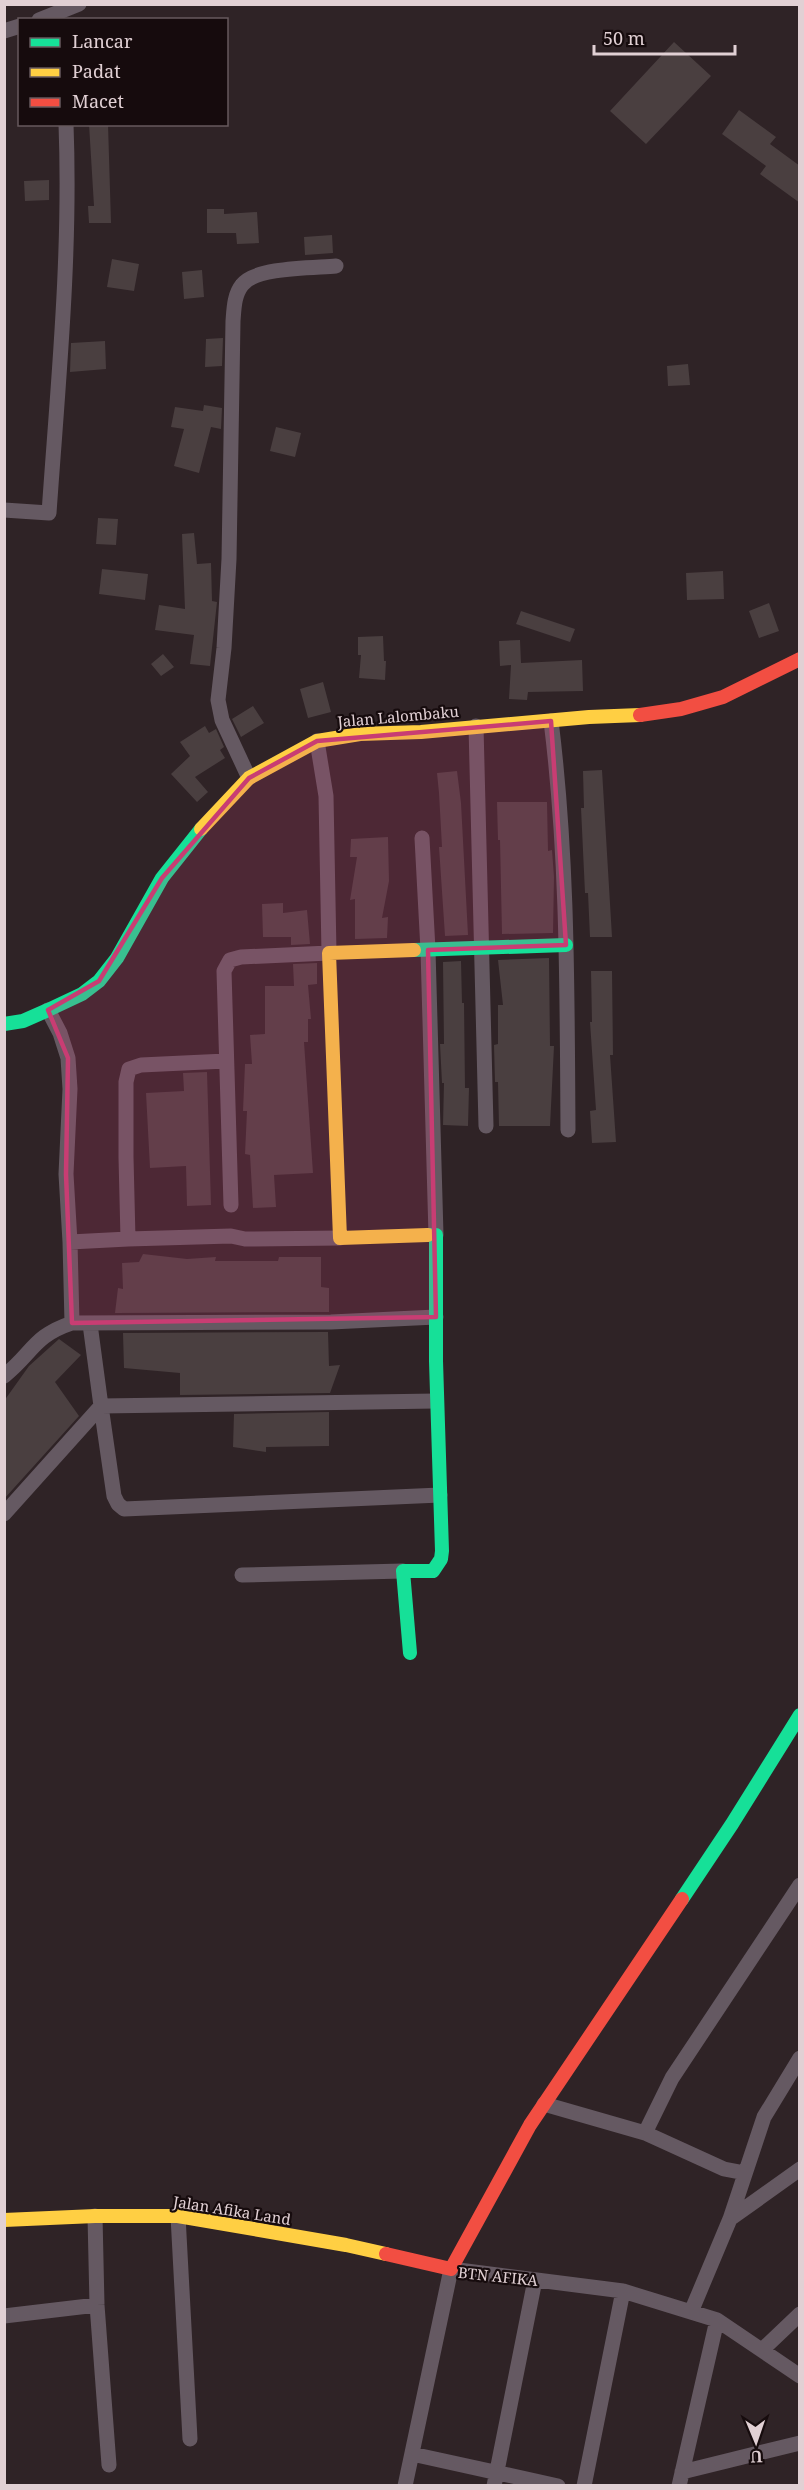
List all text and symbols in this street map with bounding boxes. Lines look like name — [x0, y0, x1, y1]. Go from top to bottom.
legend — [18, 18, 228, 126]
scale bar — [594, 18, 735, 56]
text: 50 m — [603, 26, 645, 50]
text: Lancar — [72, 29, 133, 53]
text: Padat — [72, 59, 121, 83]
text: Macet — [72, 89, 124, 113]
street label: Jalan Lalombaku — [336, 701, 460, 731]
street label: Jalan Afika Land — [171, 2191, 292, 2229]
street label: BTN AFIKA — [457, 2262, 539, 2290]
north arrow — [726, 2412, 786, 2472]
text: U — [750, 2446, 763, 2468]

